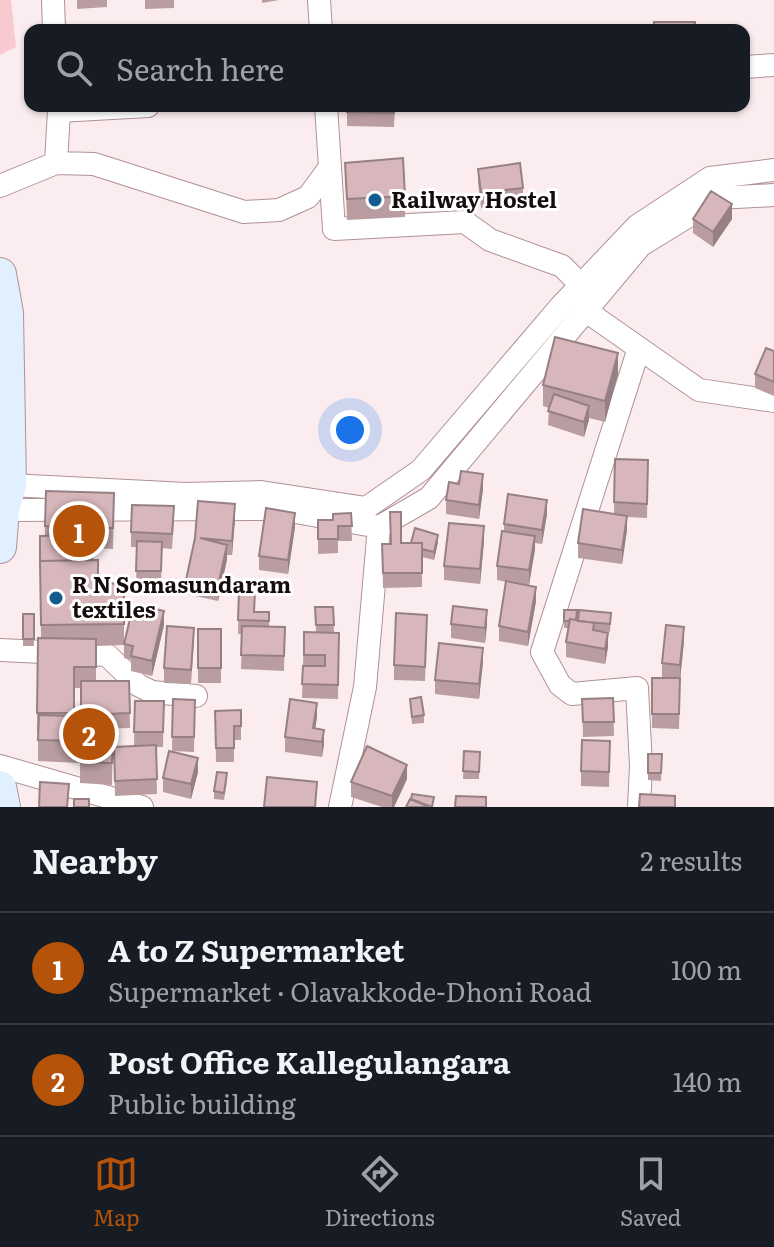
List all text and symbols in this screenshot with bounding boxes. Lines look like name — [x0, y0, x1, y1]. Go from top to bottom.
search box — [24, 24, 750, 112]
icon: search — [52, 46, 96, 90]
text: Search here — [116, 46, 284, 90]
place label: Railway Hostel — [391, 182, 557, 215]
marker: Railway Hostel — [366, 191, 384, 209]
your location — [330, 410, 370, 450]
pin: 1 — [53, 501, 105, 561]
place label: R N Somasundaram textiles — [72, 567, 291, 625]
marker: R N Somasundaram textiles — [47, 589, 65, 607]
pin: 2 — [63, 704, 115, 764]
text: Nearby — [32, 834, 158, 884]
text: 2 results — [640, 840, 742, 879]
text: A to Z Supermarket — [108, 927, 404, 971]
text: 1 — [53, 949, 63, 988]
text: 100 m — [671, 949, 742, 988]
text: Supermarket · Olavakkode-Dhoni Road — [108, 971, 592, 1010]
text: Post Office Kallegulangara — [108, 1039, 510, 1083]
text: 2 — [51, 1061, 65, 1100]
text: 140 m — [673, 1061, 742, 1100]
text: Public building — [108, 1083, 296, 1122]
tab: Map — [93, 1152, 140, 1233]
tab: Directions — [325, 1152, 435, 1233]
tab: Saved — [620, 1152, 681, 1233]

